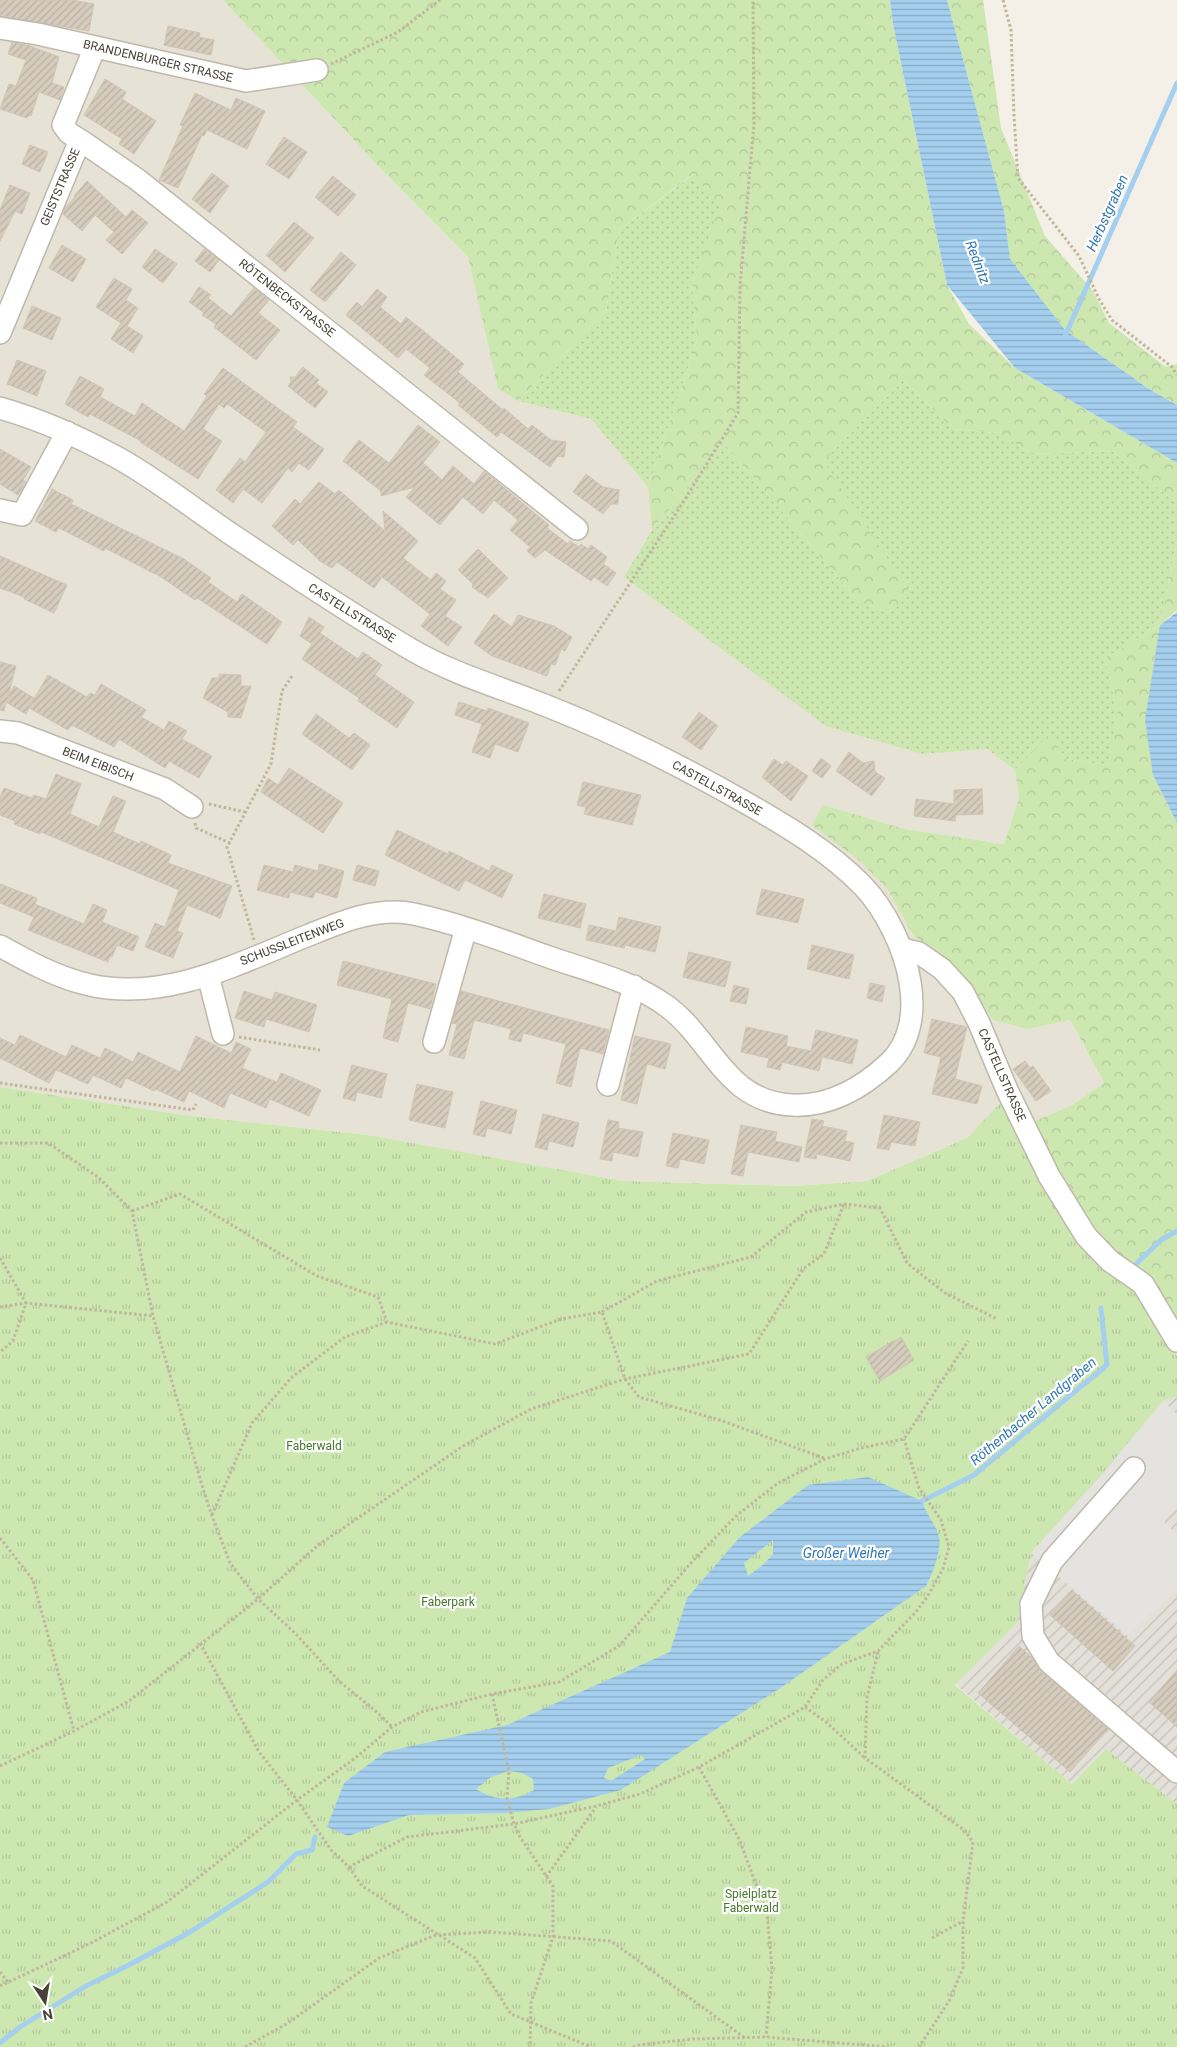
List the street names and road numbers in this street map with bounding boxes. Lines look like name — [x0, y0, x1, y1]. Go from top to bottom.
street label: BRANDENBURGER STRASSE — [82, 37, 234, 85]
street label: GEISTSTRASSE — [37, 146, 83, 228]
street label: RÖTENBECKSTRASSE — [236, 255, 339, 340]
street label: CASTELLSTRASSE — [306, 581, 398, 646]
street label: BEIM EIBISCH — [60, 744, 136, 784]
street label: CASTELLSTRASSE — [670, 758, 764, 819]
street label: SCHUSSLEITENWEG — [238, 916, 346, 968]
street label: CASTELLSTRASSE — [975, 1026, 1029, 1124]

